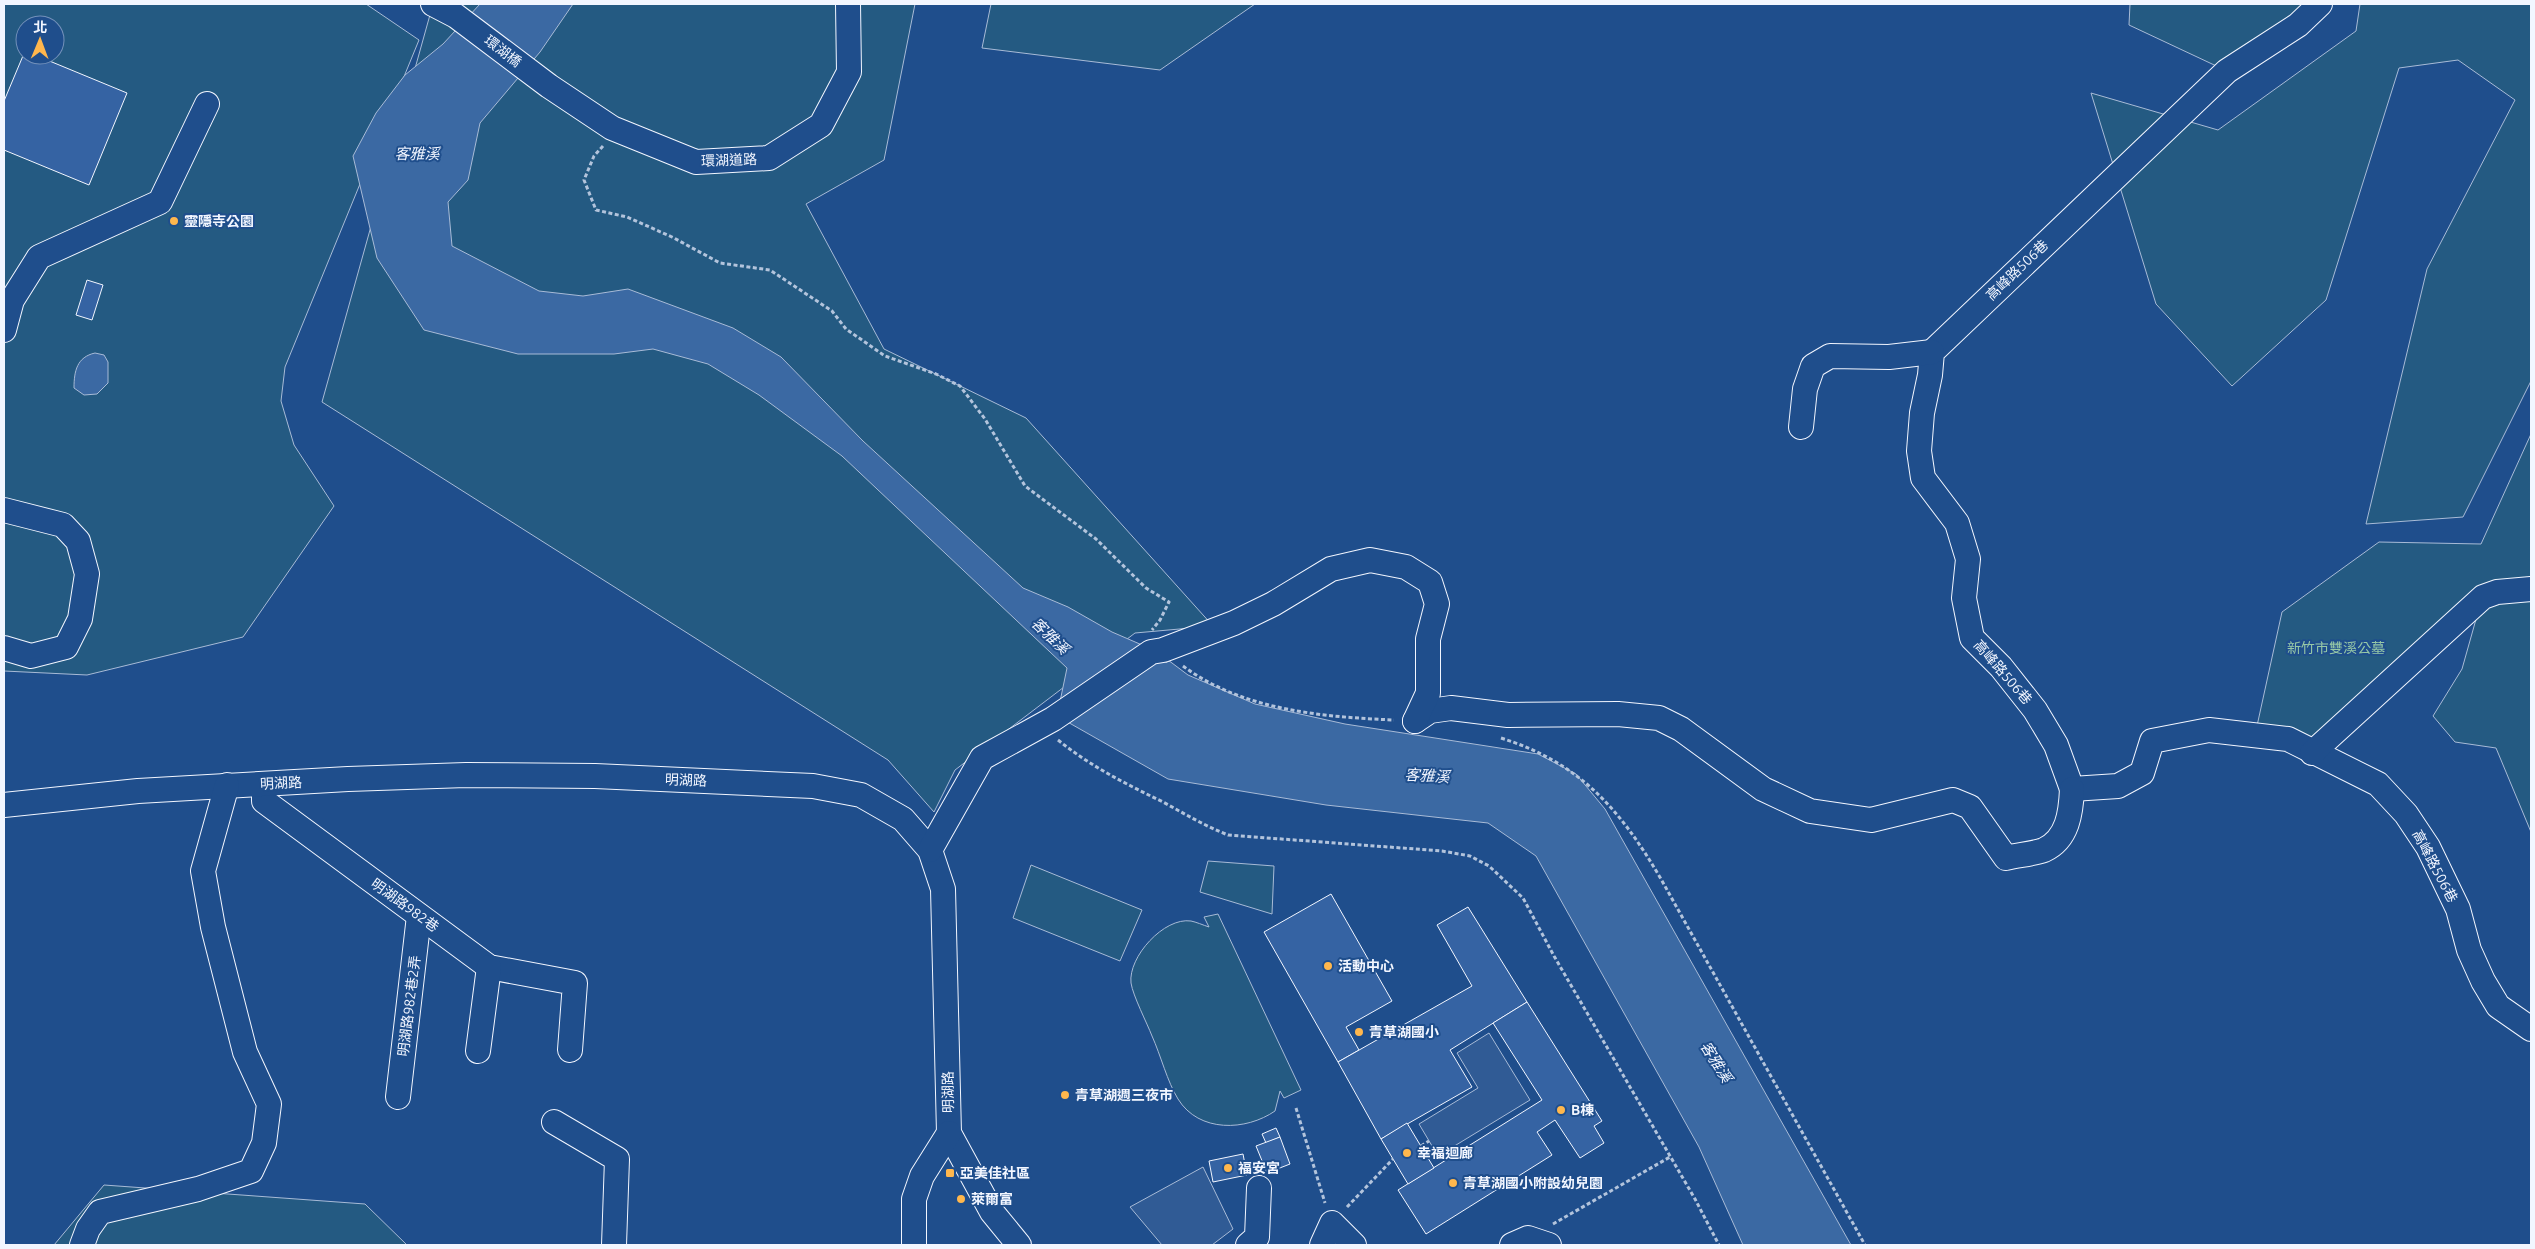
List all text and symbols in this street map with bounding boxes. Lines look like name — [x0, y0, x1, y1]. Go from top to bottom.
north arrow — [15, 15, 65, 65]
text: 北 — [33, 19, 47, 35]
street label: 環湖橋 — [481, 32, 525, 70]
water label: 客雅溪 — [394, 145, 441, 162]
street label: 環湖道路 — [701, 151, 757, 169]
place label: 靈隱寺公園 — [184, 213, 254, 229]
marker: 靈隱寺公園 — [168, 215, 180, 227]
street label: 高峰路506巷 — [1983, 237, 2051, 303]
water label: 客雅溪 — [1028, 614, 1074, 659]
street label: 高峰路506巷 — [1971, 637, 2035, 707]
park label: 新竹市雙溪公墓 — [2287, 640, 2385, 656]
water label: 客雅溪 — [1404, 766, 1452, 785]
street label: 明湖路 — [665, 771, 707, 789]
street label: 明湖路 — [260, 774, 302, 792]
street label: 高峰路506巷 — [2409, 827, 2461, 905]
street label: 明湖路982巷 — [368, 875, 442, 935]
street label: 明湖路982巷2弄 — [395, 955, 423, 1057]
place label: 活動中心 — [1338, 958, 1394, 974]
marker: 活動中心 — [1322, 960, 1334, 972]
place label: 青草湖國小 — [1369, 1024, 1439, 1040]
marker: 青草湖國小 — [1353, 1026, 1365, 1038]
water label: 客雅溪 — [1697, 1038, 1737, 1087]
street label: 明湖路 — [940, 1071, 956, 1113]
place label: 青草湖週三夜市 — [1075, 1087, 1173, 1103]
marker: 青草湖週三夜市 — [1059, 1089, 1071, 1101]
place label: B棟 — [1571, 1102, 1594, 1118]
marker: B棟 — [1555, 1104, 1567, 1116]
place label: 幸福迴廊 — [1417, 1145, 1473, 1161]
marker: 幸福迴廊 — [1401, 1147, 1413, 1159]
place label: 福安宮 — [1238, 1160, 1280, 1176]
marker: 福安宮 — [1222, 1162, 1234, 1174]
place label: 亞美佳社區 — [960, 1165, 1030, 1181]
marker: 亞美佳社區 — [944, 1167, 956, 1179]
place label: 青草湖國小附設幼兒園 — [1463, 1175, 1603, 1191]
marker: 青草湖國小附設幼兒園 — [1447, 1177, 1459, 1189]
place label: 萊爾富 — [971, 1191, 1013, 1207]
marker: 萊爾富 — [955, 1193, 967, 1205]

